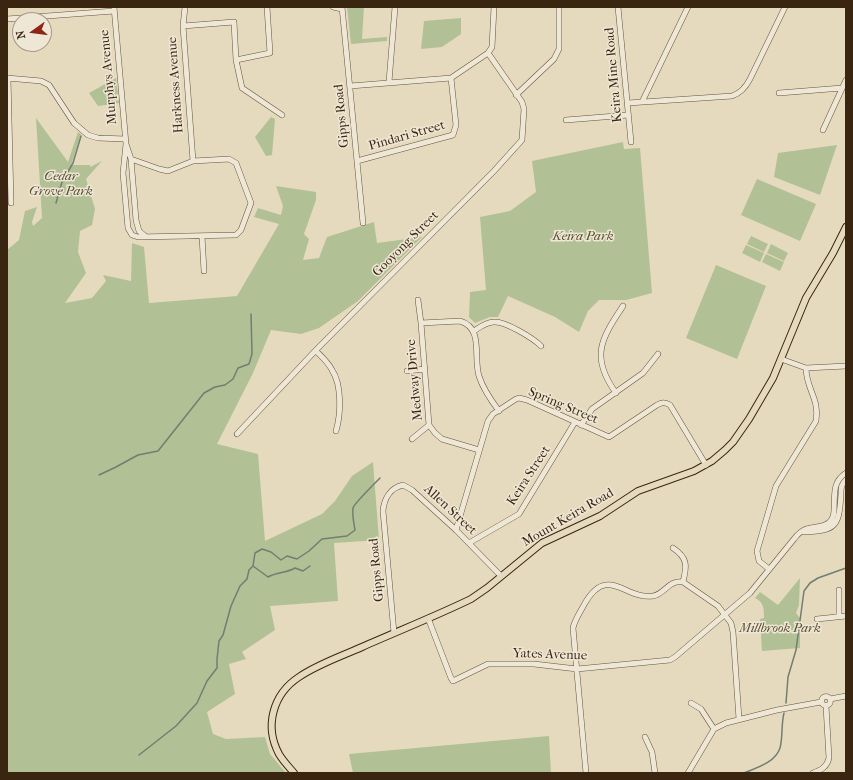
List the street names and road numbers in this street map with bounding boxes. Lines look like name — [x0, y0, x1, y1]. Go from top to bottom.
street label: Keira Mine Road — [602, 27, 626, 123]
street label: Murphys Avenue — [97, 29, 121, 125]
street label: Harkness Avenue — [165, 36, 187, 134]
street label: Gipps Road — [331, 84, 353, 148]
street label: Pindari Street — [367, 118, 447, 154]
street label: Gooyong Street — [370, 208, 442, 280]
street label: Medway Drive — [404, 338, 426, 422]
street label: Spring Street — [526, 384, 600, 428]
street label: Keira Street — [504, 443, 554, 509]
street label: Allen Street — [420, 482, 480, 538]
street label: Mount Keira Road — [519, 485, 617, 551]
street label: Gipps Road — [366, 538, 388, 602]
street label: Yates Avenue — [513, 646, 587, 664]

